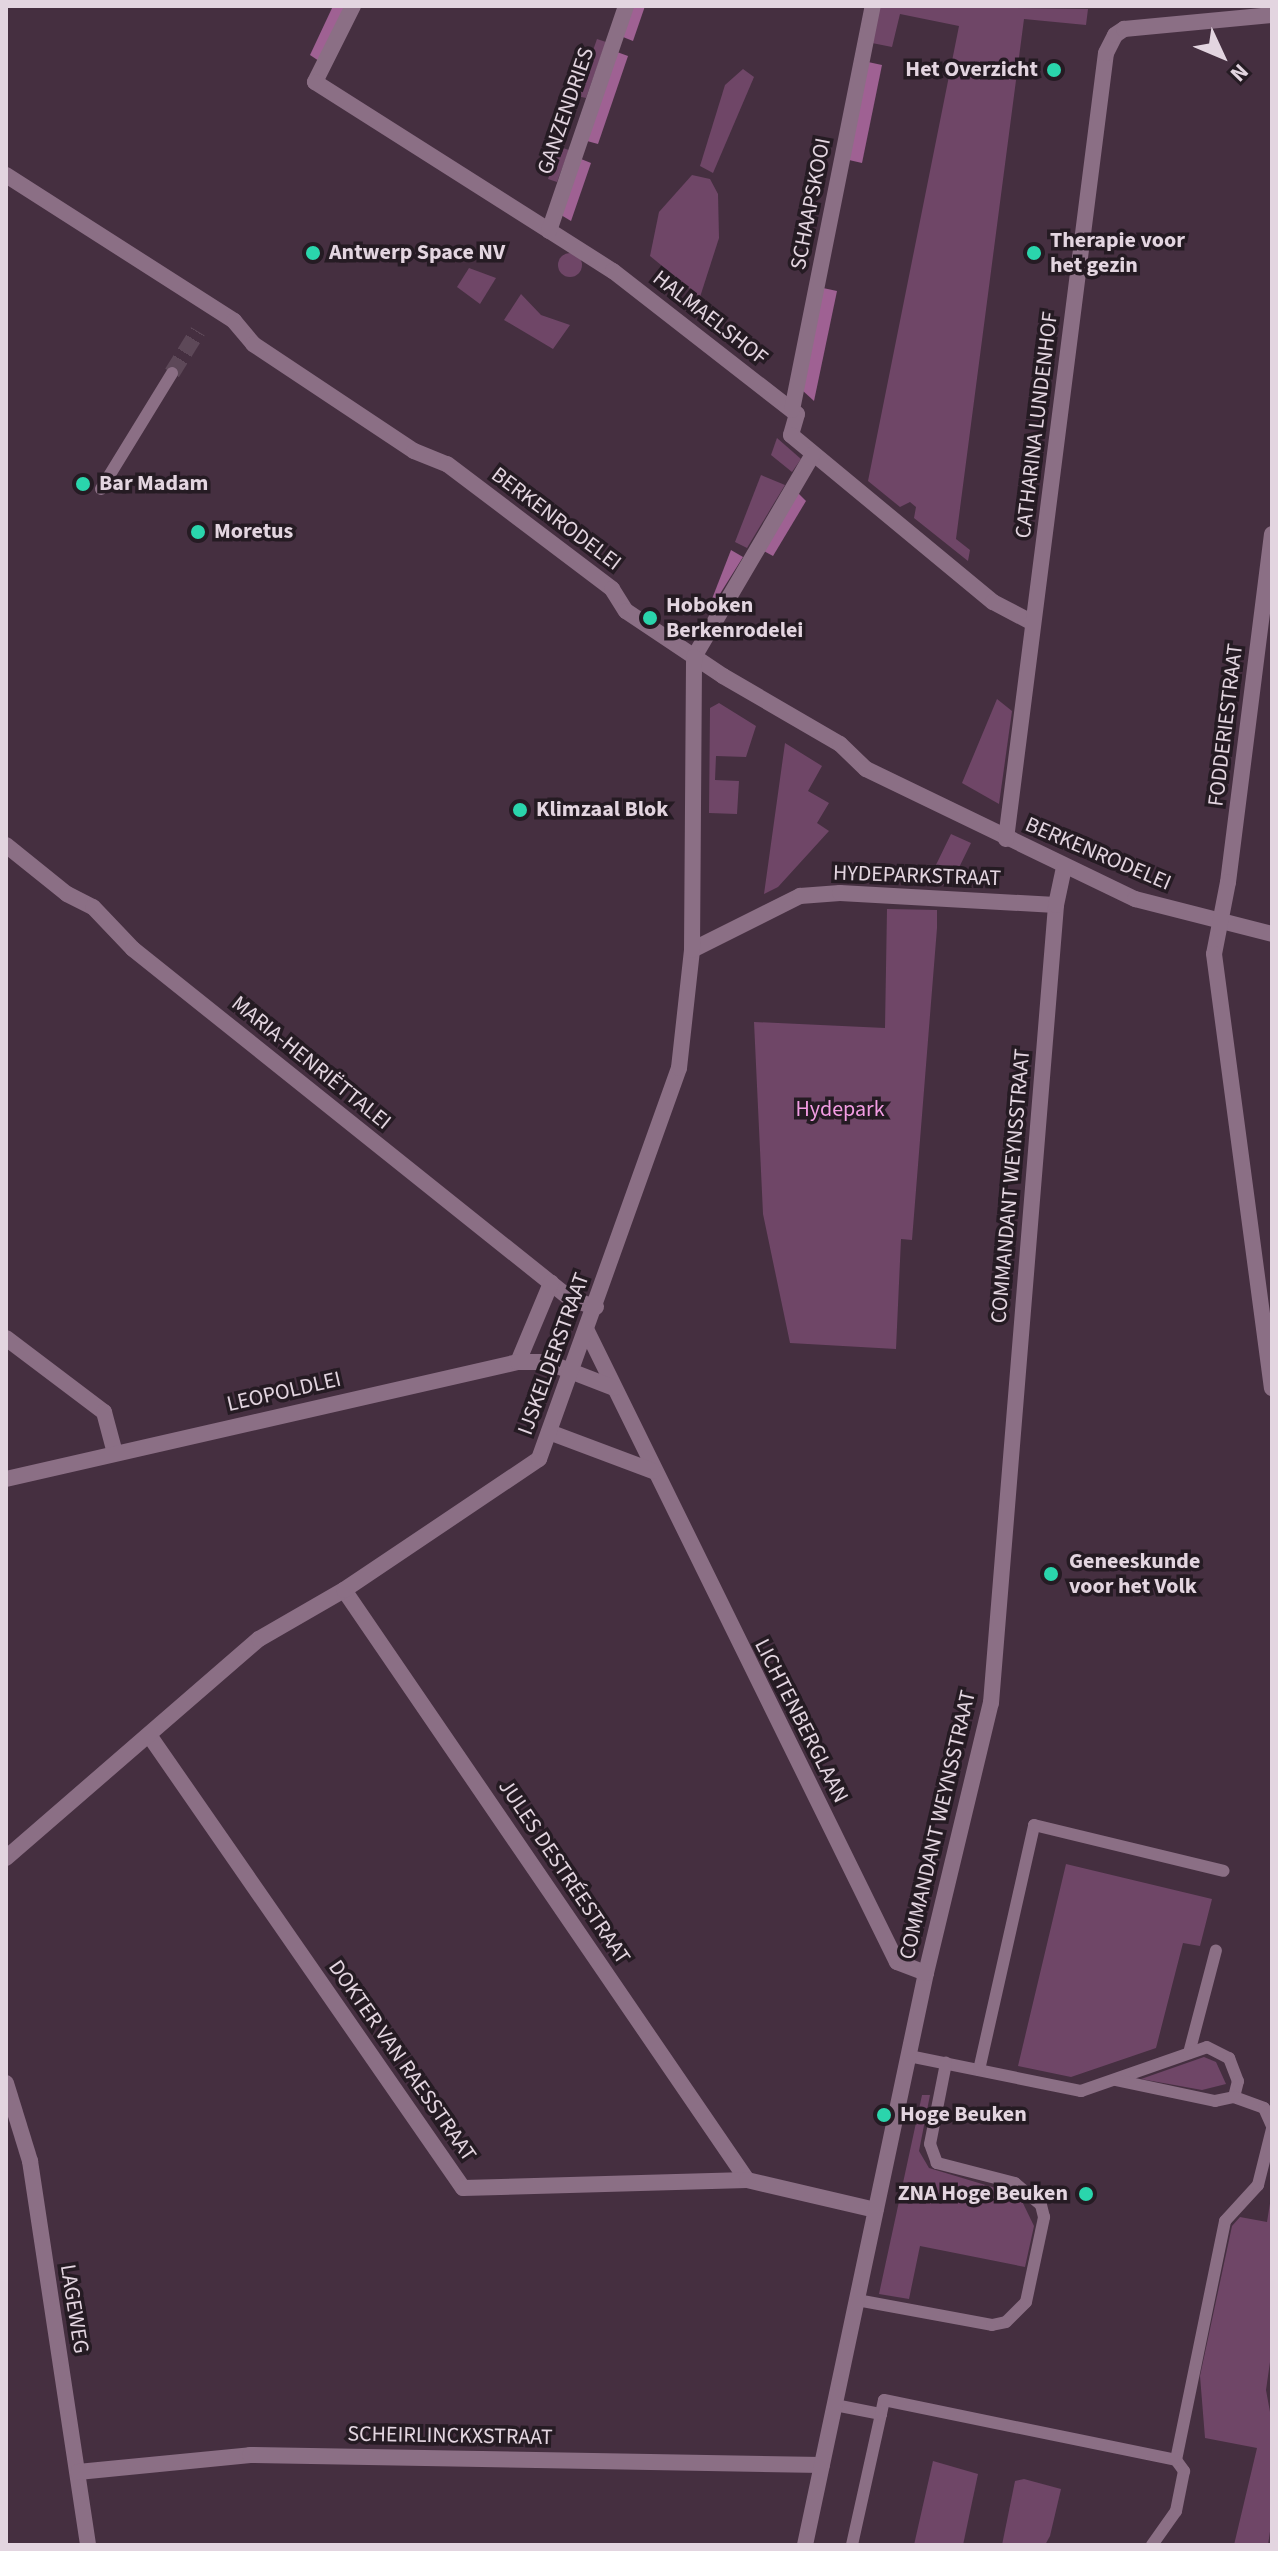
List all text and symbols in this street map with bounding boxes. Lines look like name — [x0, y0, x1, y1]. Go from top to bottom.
north arrow — [1182, 16, 1262, 96]
street label: GANZENDRIES — [532, 44, 600, 178]
text: N — [1223, 56, 1256, 89]
place label: Het Overzicht — [905, 57, 1038, 83]
marker: Het Overzicht — [1045, 61, 1063, 79]
street label: SCHAAPSKOOI — [785, 136, 837, 272]
place label: Therapie voor het gezin — [1050, 227, 1185, 278]
place label: Antwerp Space NV — [329, 240, 505, 266]
marker: Antwerp Space NV — [304, 244, 322, 262]
marker: Therapie voor het gezin — [1025, 244, 1043, 262]
street label: HALMAELSHOF — [647, 265, 773, 371]
street label: CATHARINA LUNDENHOF — [1010, 310, 1064, 540]
street label: BERKENRODELEI — [486, 462, 626, 576]
place label: Bar Madam — [99, 471, 208, 497]
marker: Bar Madam — [74, 475, 92, 493]
place label: Moretus — [214, 519, 293, 545]
marker: Moretus — [189, 523, 207, 541]
place label: Hoboken Berkenrodelei — [666, 592, 803, 644]
marker: Hoboken Berkenrodelei — [641, 609, 659, 627]
street label: FODDERIESTRAAT — [1203, 642, 1249, 808]
place label: Klimzaal Blok — [536, 797, 668, 823]
marker: Klimzaal Blok — [511, 801, 529, 819]
street label: BERKENRODELEI — [1021, 811, 1175, 897]
street label: HYDEPARKSTRAAT — [832, 860, 1002, 892]
street label: MARIA-HENRIËTTALEI — [226, 990, 396, 1136]
street label: COMMANDANT WEYNSSTRAAT — [986, 1048, 1036, 1324]
park label: Hydepark — [795, 1097, 885, 1123]
street label: IJSKELDERSTRAAT — [512, 1269, 596, 1439]
street label: LEOPOLDLEI — [224, 1366, 344, 1418]
place label: Geneeskunde voor het Volk — [1069, 1548, 1200, 1600]
marker: Geneeskunde voor het Volk — [1040, 1563, 1062, 1585]
street label: LICHTENBERGLAAN — [748, 1635, 854, 1807]
street label: COMMANDANT WEYNSSTRAAT — [894, 1688, 982, 1962]
street label: JULES DESTRÉESTRAAT — [492, 1775, 636, 1969]
street label: DOKTER VAN RAESSTRAAT — [322, 1955, 482, 2167]
place label: Hoge Beuken — [900, 2102, 1027, 2128]
marker: Hoge Beuken — [875, 2106, 893, 2124]
place label: ZNA Hoge Beuken — [898, 2181, 1068, 2207]
marker: ZNA Hoge Beuken — [1075, 2183, 1097, 2205]
street label: LAGEWEG — [54, 2262, 94, 2356]
street label: SCHEIRLINCKXSTRAAT — [347, 2421, 553, 2451]

